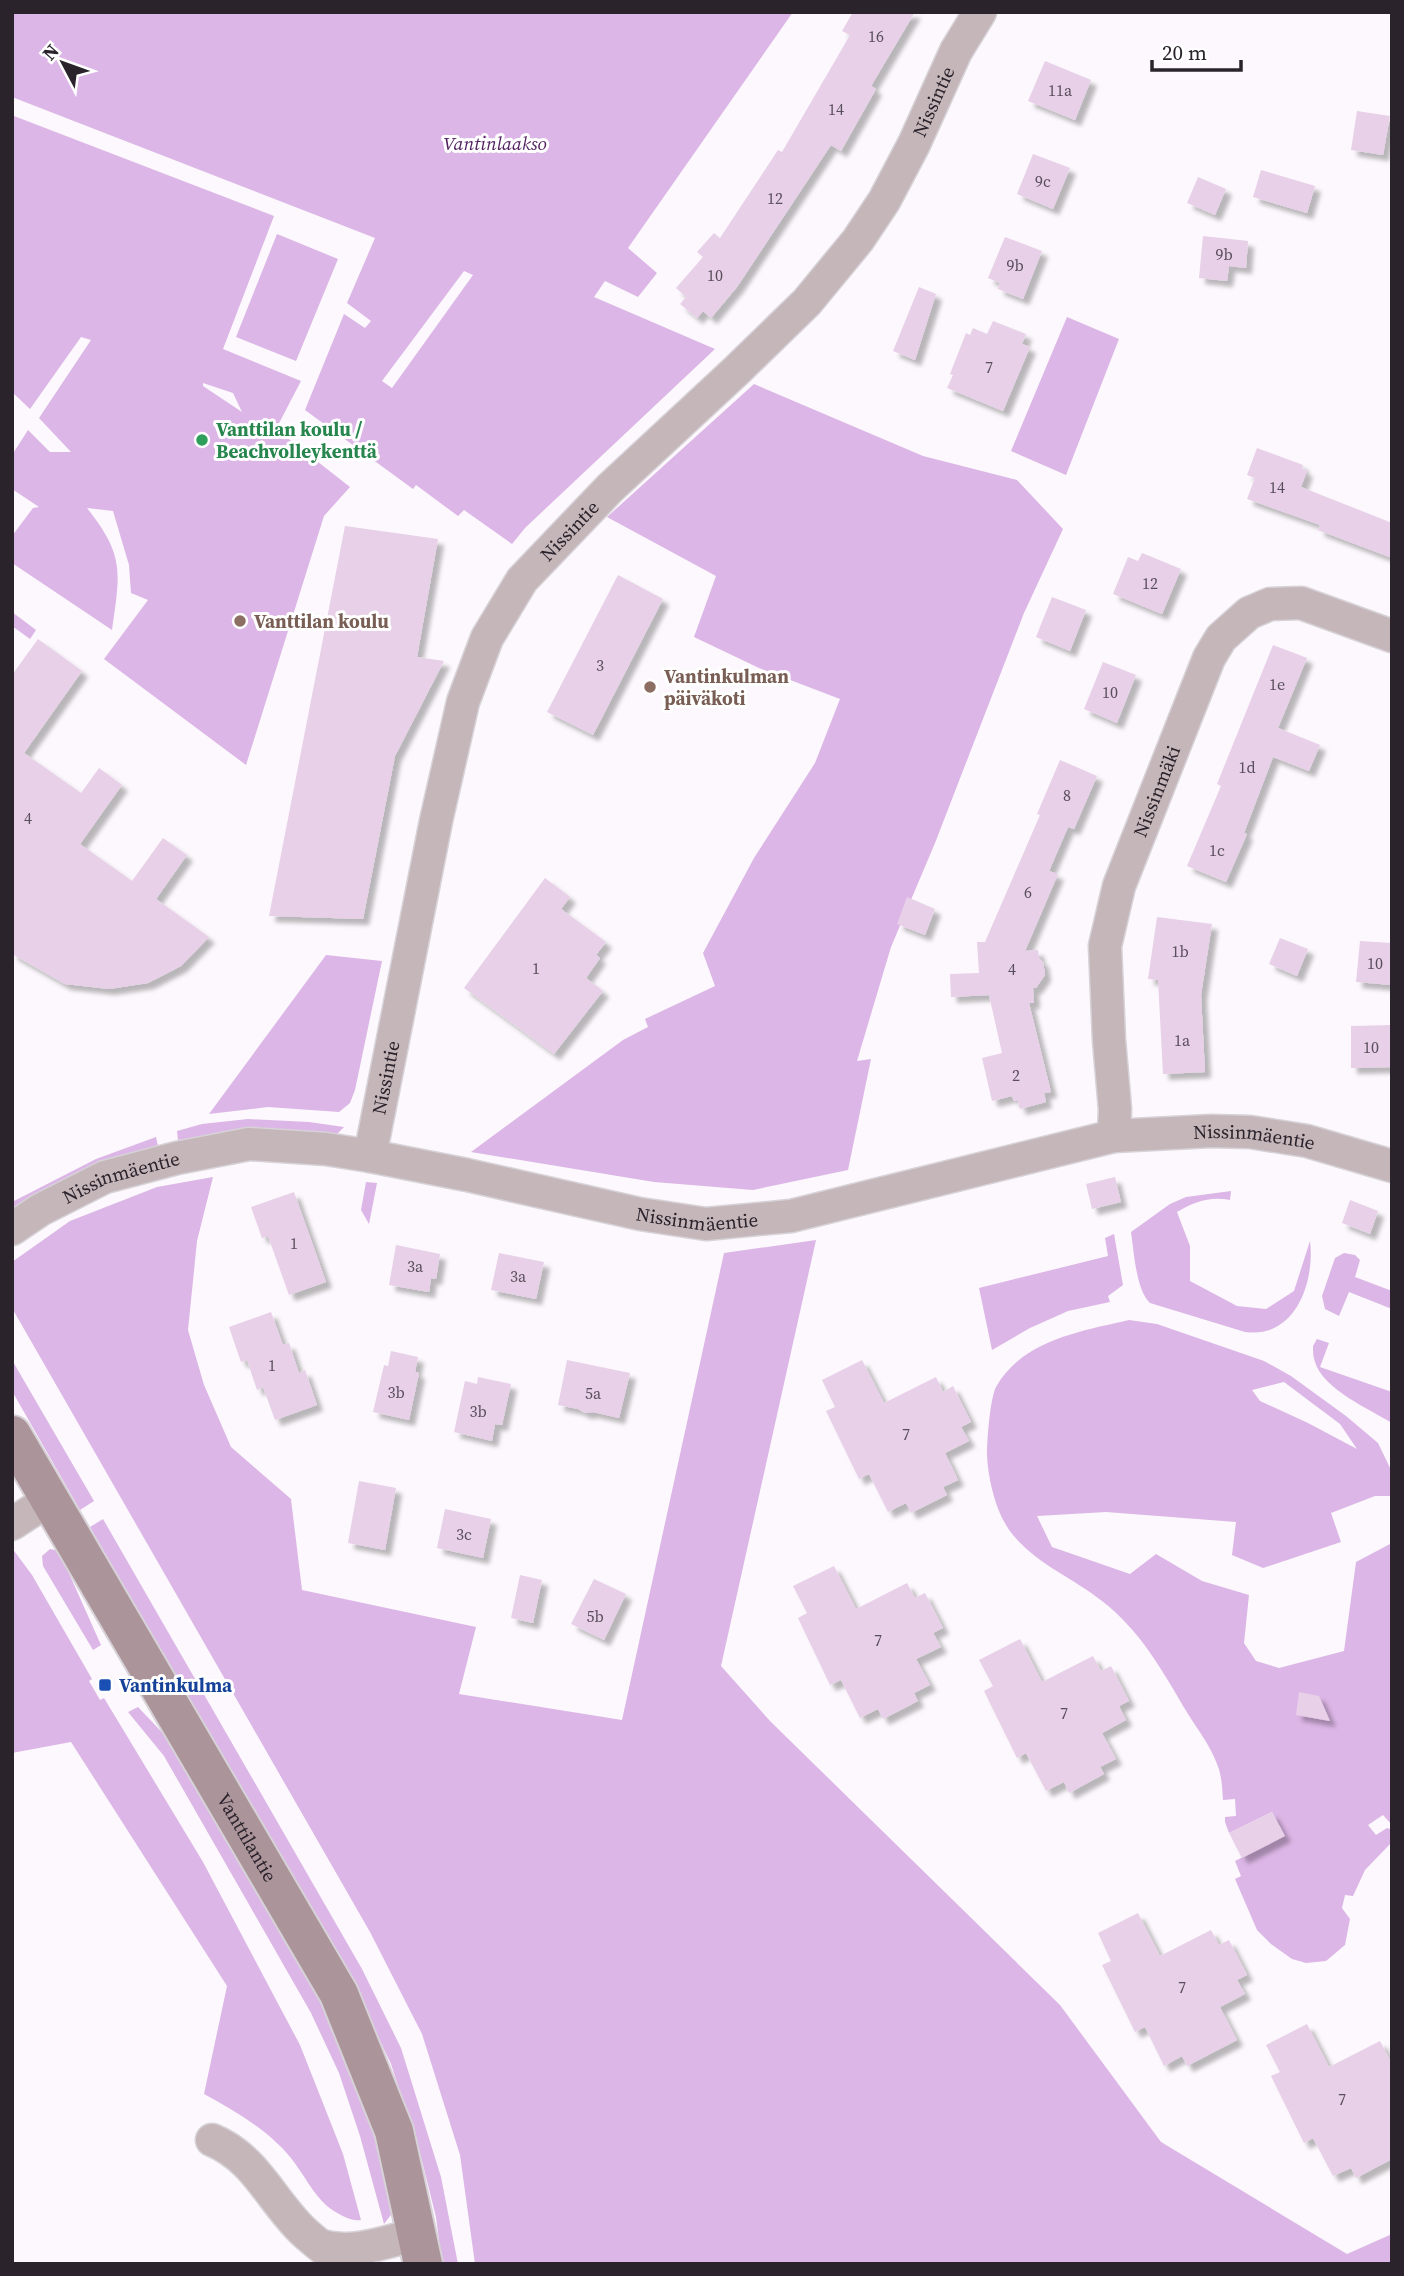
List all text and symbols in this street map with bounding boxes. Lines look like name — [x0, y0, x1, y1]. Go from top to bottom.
house number: 16 — [868, 25, 884, 47]
north arrow — [28, 28, 98, 98]
scale bar — [1152, 28, 1241, 72]
text: N — [36, 38, 65, 66]
text: 20 m — [1162, 38, 1207, 67]
street label: Nissintie — [906, 62, 960, 141]
house number: 11a — [1048, 79, 1073, 101]
house number: 14 — [828, 98, 844, 120]
park label: Vantinlaakso — [443, 130, 547, 156]
house number: 9c — [1035, 170, 1051, 192]
house number: 12 — [767, 187, 783, 209]
house number: 9b — [1215, 243, 1233, 265]
house number: 9b — [1006, 254, 1024, 276]
house number: 10 — [707, 264, 723, 286]
house number: 7 — [985, 356, 993, 378]
place label: Vanttilan koulu / Beachvolleykenttä — [216, 416, 378, 464]
marker: Vanttilan koulu / Beachvolleykenttä — [194, 432, 210, 448]
house number: 14 — [1269, 476, 1285, 498]
street label: Nissintie — [534, 495, 605, 567]
house number: 12 — [1142, 572, 1158, 594]
place label: Vanttilan koulu — [254, 608, 389, 634]
marker: Vanttilan koulu — [232, 613, 248, 629]
house number: 3 — [596, 654, 604, 676]
place label: Vantinkulman päiväkoti — [664, 663, 789, 711]
house number: 1e — [1269, 673, 1285, 695]
marker: Vantinkulman päiväkoti — [642, 679, 658, 695]
house number: 10 — [1102, 681, 1118, 703]
street label: Nissinmäki — [1127, 741, 1186, 841]
house number: 1d — [1238, 756, 1256, 778]
house number: 8 — [1063, 784, 1071, 806]
house number: 4 — [24, 807, 32, 829]
house number: 1c — [1209, 839, 1225, 861]
house number: 6 — [1024, 881, 1032, 903]
house number: 1b — [1171, 940, 1189, 962]
house number: 10 — [1367, 952, 1383, 974]
house number: 1 — [532, 957, 540, 979]
house number: 4 — [1008, 958, 1016, 980]
house number: 1a — [1174, 1029, 1191, 1051]
house number: 10 — [1363, 1036, 1379, 1058]
street label: Nissintie — [365, 1038, 405, 1117]
house number: 2 — [1012, 1064, 1020, 1086]
street label: Nissinmäentie — [1192, 1118, 1319, 1156]
street label: Nissinmäentie — [58, 1145, 182, 1209]
street label: Nissinmäentie — [634, 1201, 759, 1237]
house number: 1 — [290, 1232, 298, 1254]
house number: 3a — [407, 1255, 424, 1277]
house number: 3a — [510, 1265, 527, 1287]
house number: 1 — [268, 1354, 276, 1376]
house number: 3b — [387, 1381, 405, 1403]
house number: 5a — [585, 1382, 602, 1404]
house number: 3b — [469, 1400, 487, 1422]
house number: 7 — [902, 1423, 910, 1445]
house number: 3c — [456, 1523, 472, 1545]
house number: 5b — [586, 1605, 604, 1627]
house number: 7 — [874, 1629, 882, 1651]
place label: Vantinkulma — [119, 1672, 233, 1698]
marker: Vantinkulma — [97, 1677, 113, 1693]
house number: 7 — [1060, 1702, 1068, 1724]
street label: Vanttilantie — [211, 1788, 283, 1886]
house number: 7 — [1178, 1976, 1186, 1998]
house number: 7 — [1338, 2088, 1346, 2110]

